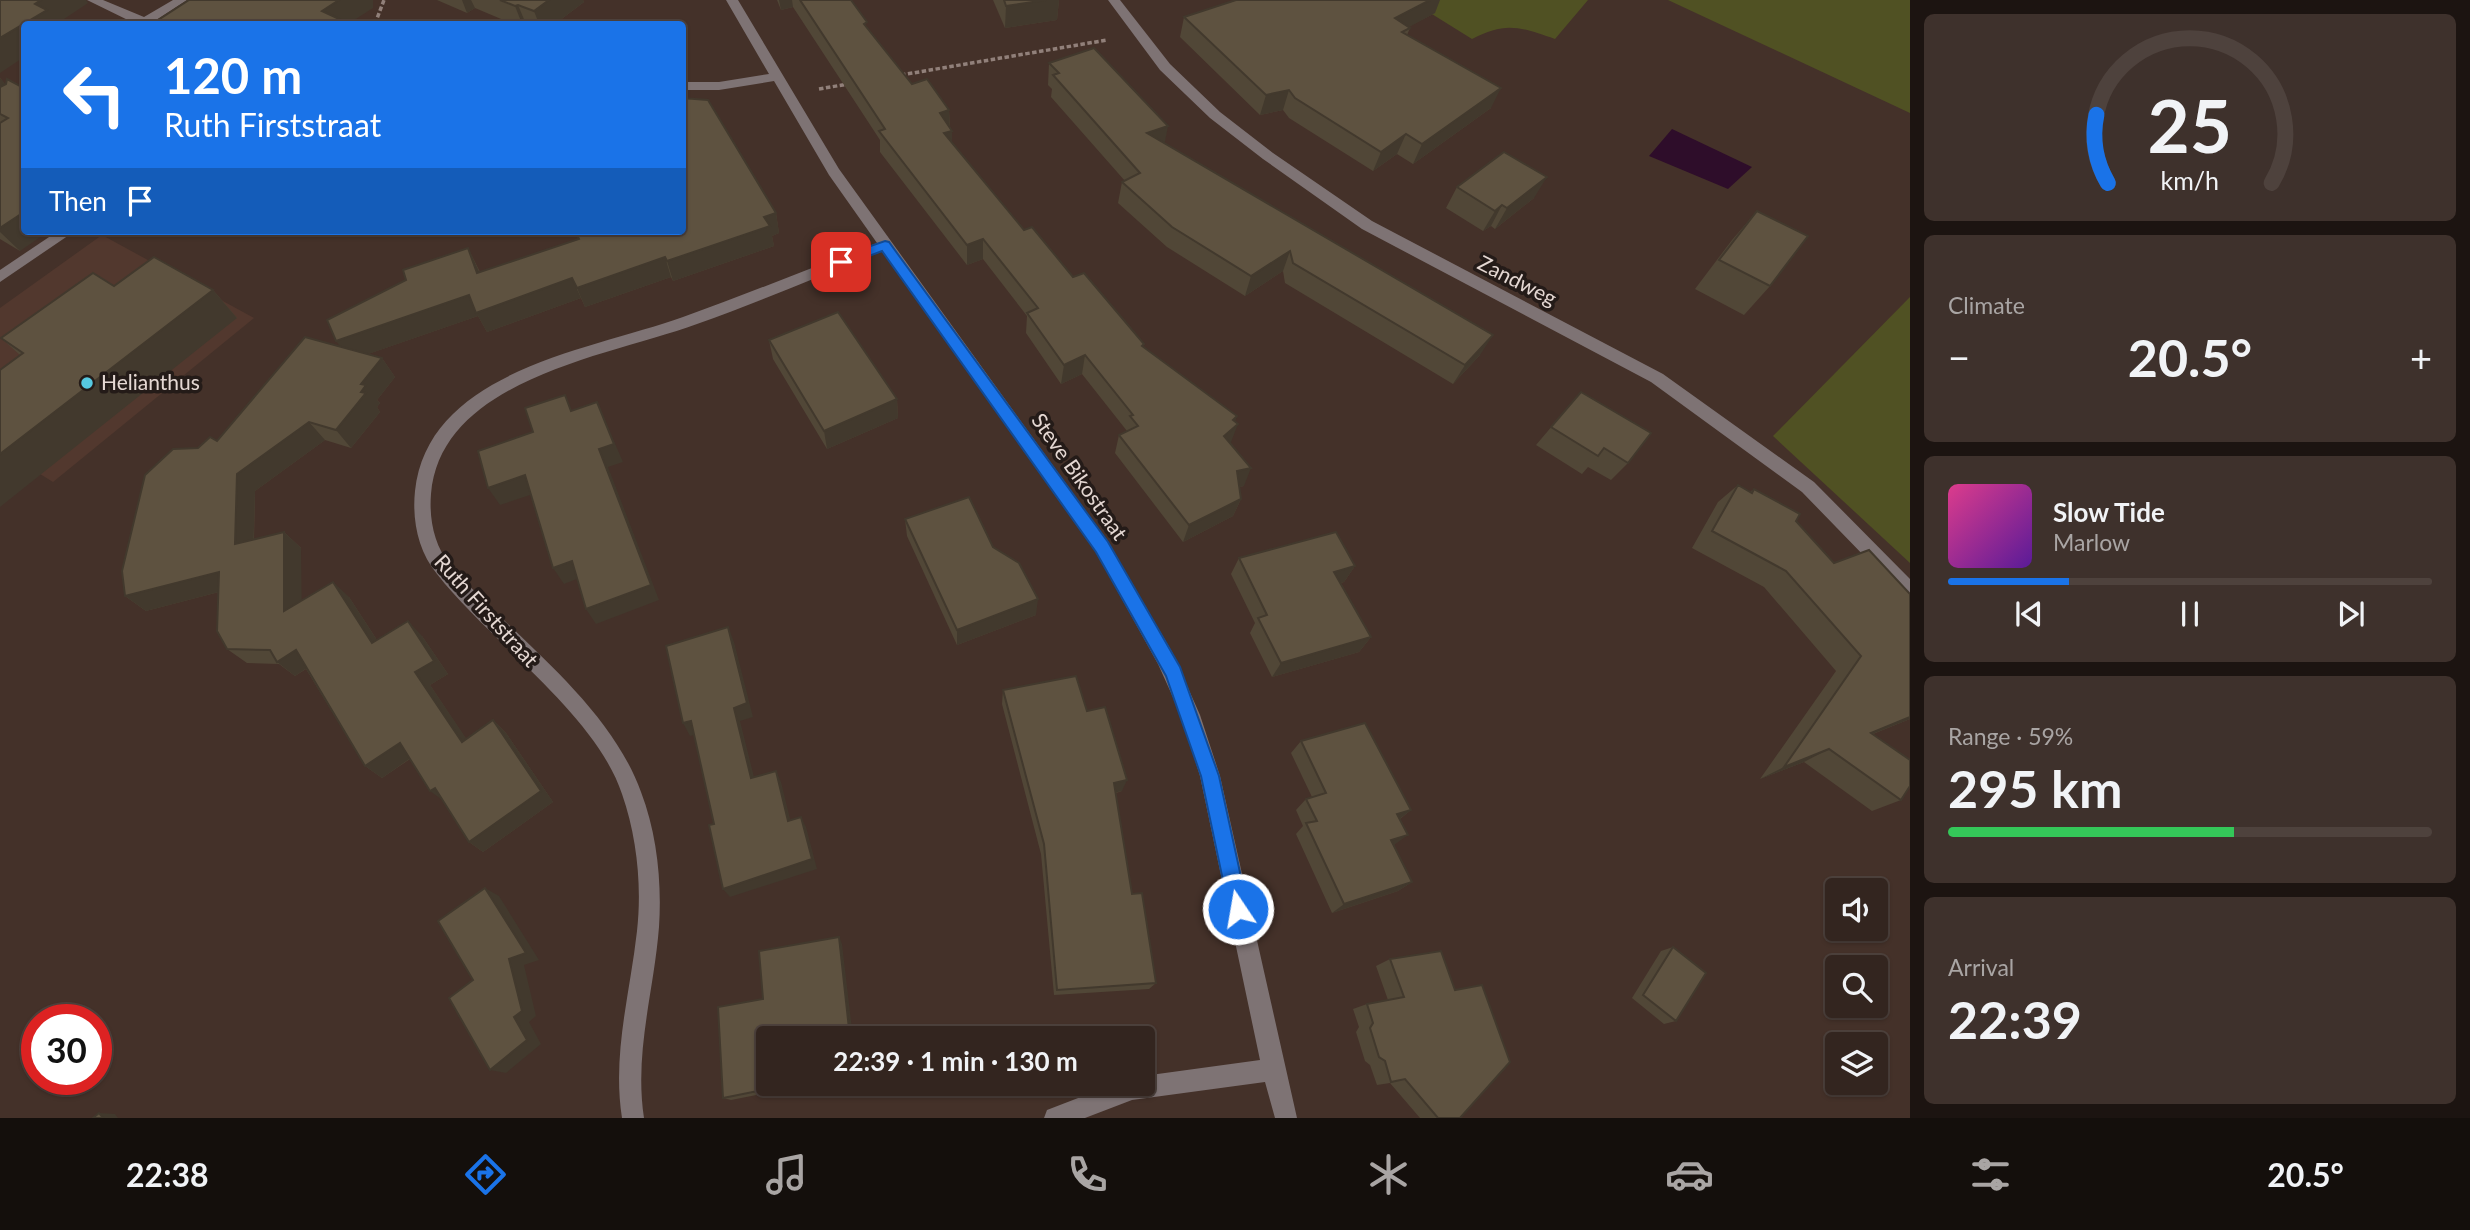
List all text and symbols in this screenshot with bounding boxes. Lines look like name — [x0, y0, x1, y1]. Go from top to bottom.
text: 120 m — [164, 46, 302, 104]
icon: left — [49, 49, 140, 140]
text: 25 — [2148, 82, 2232, 170]
text: Ruth Firststraat — [164, 105, 381, 144]
text: km/h — [2161, 165, 2219, 195]
icon: arrive — [121, 182, 159, 220]
text: Then — [49, 185, 107, 217]
pin — [811, 232, 871, 292]
icon: arrive — [822, 243, 860, 281]
street label: Zandweg — [1474, 249, 1561, 310]
text: Climate — [1948, 291, 2025, 319]
text: 20.5° — [2128, 326, 2252, 388]
text: − — [1948, 334, 1970, 380]
text: + — [2410, 334, 2432, 380]
place label: Helianthus — [101, 369, 200, 394]
marker: Helianthus — [79, 375, 95, 391]
street label: Steve Bikostraat — [1027, 408, 1133, 545]
text: Slow Tide — [2053, 496, 2165, 528]
text: Marlow — [2053, 528, 2130, 556]
street label: Ruth Firststraat — [430, 549, 544, 672]
icon: previous — [2010, 595, 2048, 633]
icon: pause — [2171, 595, 2209, 633]
icon: next — [2332, 595, 2370, 633]
text: Range · 59% — [1948, 722, 2073, 750]
text: 295 km — [1948, 757, 2122, 819]
position arrow — [1201, 872, 1275, 946]
map controls — [1825, 878, 1888, 1095]
button: sound — [1825, 878, 1888, 941]
text: Arrival — [1948, 953, 2014, 981]
button: search — [1825, 955, 1888, 1018]
text: 22:39 — [1948, 988, 2082, 1050]
speed limit sign: 30 — [21, 1004, 112, 1095]
button: layers — [1825, 1032, 1888, 1095]
text: 22:39 · 1 min · 130 m — [833, 1045, 1078, 1077]
icon: directions — [461, 1150, 510, 1199]
icon: music — [762, 1150, 811, 1199]
icon: phone — [1063, 1150, 1112, 1199]
icon: climate — [1364, 1150, 1413, 1199]
icon: car — [1665, 1150, 1714, 1199]
icon: filters — [1966, 1150, 2015, 1199]
text: 22:38 — [126, 1155, 209, 1194]
text: 20.5° — [2267, 1155, 2344, 1194]

